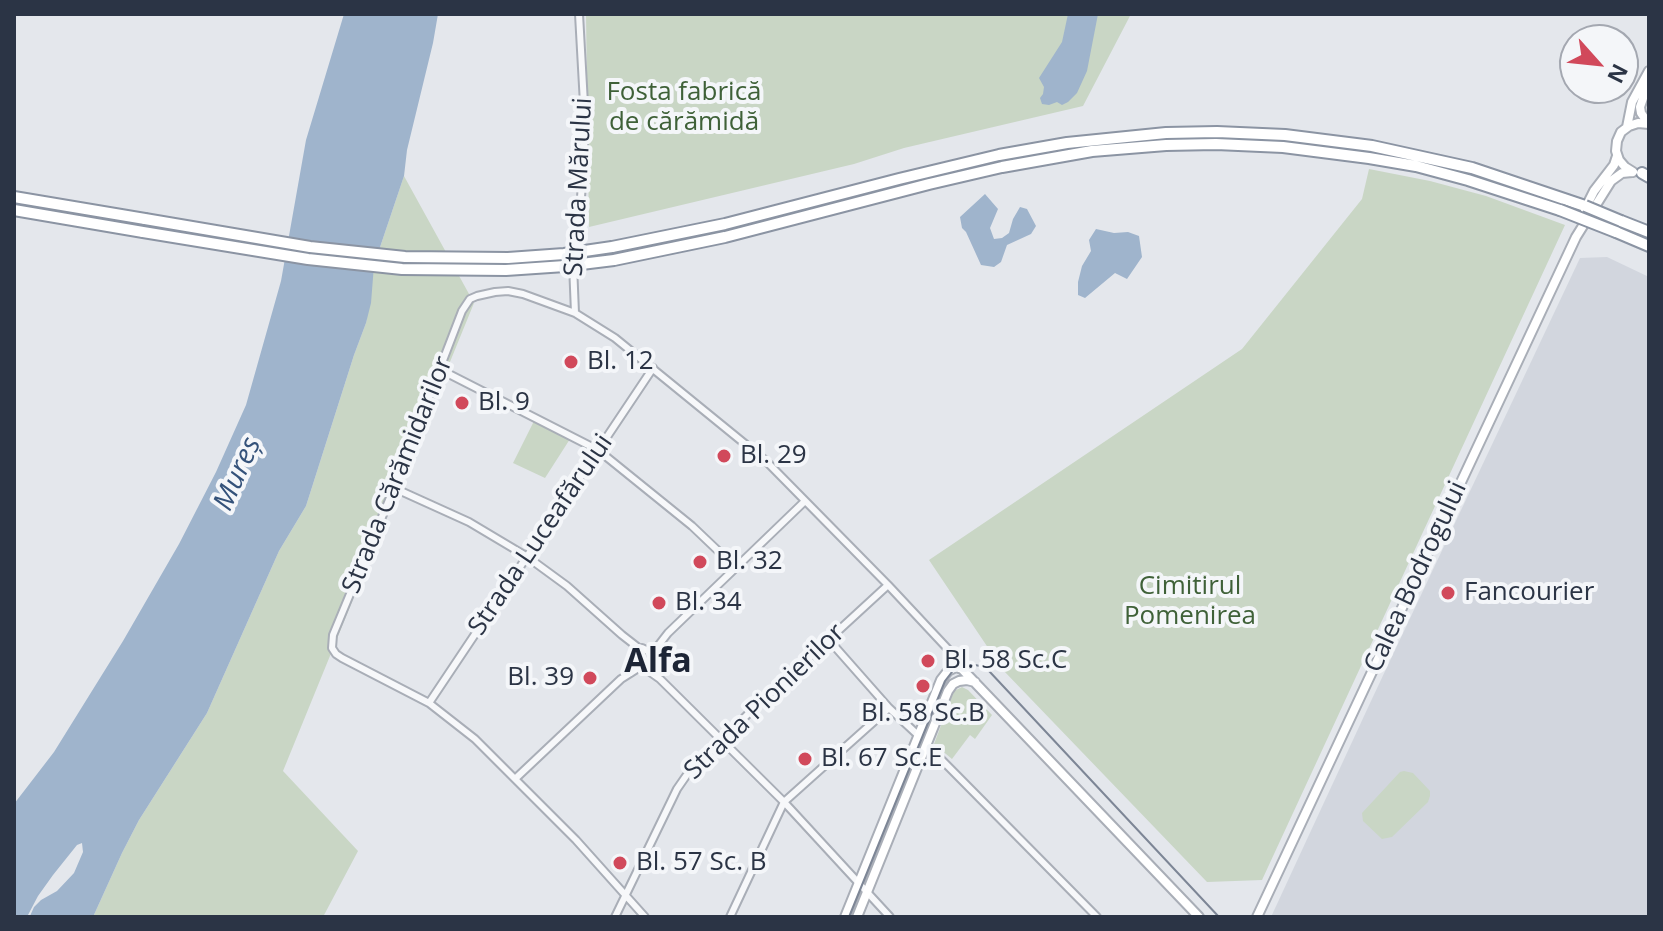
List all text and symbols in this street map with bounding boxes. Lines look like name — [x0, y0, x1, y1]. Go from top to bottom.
north arrow — [1559, 24, 1639, 104]
text: N — [1601, 59, 1636, 89]
park label: Fosta fabrică de cărămidă — [606, 77, 762, 138]
street label: Strada Mărului — [559, 97, 599, 277]
place label: Bl. 12 — [587, 346, 654, 378]
street label: Strada Cărămidarilor — [336, 352, 460, 598]
marker: Bl. 12 — [562, 353, 580, 371]
place label: Bl. 9 — [478, 387, 530, 419]
marker: Bl. 9 — [453, 394, 471, 412]
street label: Strada Luceafărului — [462, 429, 620, 641]
water label: Mureș — [207, 432, 269, 516]
place label: Bl. 29 — [740, 440, 807, 472]
marker: Bl. 29 — [715, 447, 733, 465]
street label: Calea Bodrogului — [1358, 477, 1474, 677]
place label: Bl. 32 — [716, 546, 783, 578]
marker: Bl. 32 — [691, 553, 709, 571]
park label: Cimitirul Pomenirea — [1124, 571, 1256, 632]
place label: Fancourier — [1464, 577, 1594, 609]
marker: Fancourier — [1439, 584, 1457, 602]
place label: Bl. 34 — [675, 587, 742, 619]
marker: Bl. 34 — [650, 594, 668, 612]
street label: Strada Pionierilor — [678, 618, 852, 786]
district label: Alfa — [624, 642, 692, 682]
place label: Bl. 58 Sc.C — [944, 645, 1067, 677]
marker: Bl. 58 Sc.C — [919, 652, 937, 670]
place label: Bl. 39 — [507, 662, 574, 694]
marker: Bl. 39 — [581, 669, 599, 687]
marker: Bl. 58 Sc.B — [914, 677, 932, 695]
place label: Bl. 58 Sc.B — [861, 698, 985, 730]
place label: Bl. 67 Sc.E — [821, 743, 942, 775]
marker: Bl. 67 Sc.E — [796, 750, 814, 768]
place label: Bl. 57 Sc. B — [636, 847, 767, 879]
marker: Bl. 57 Sc. B — [611, 854, 629, 872]

